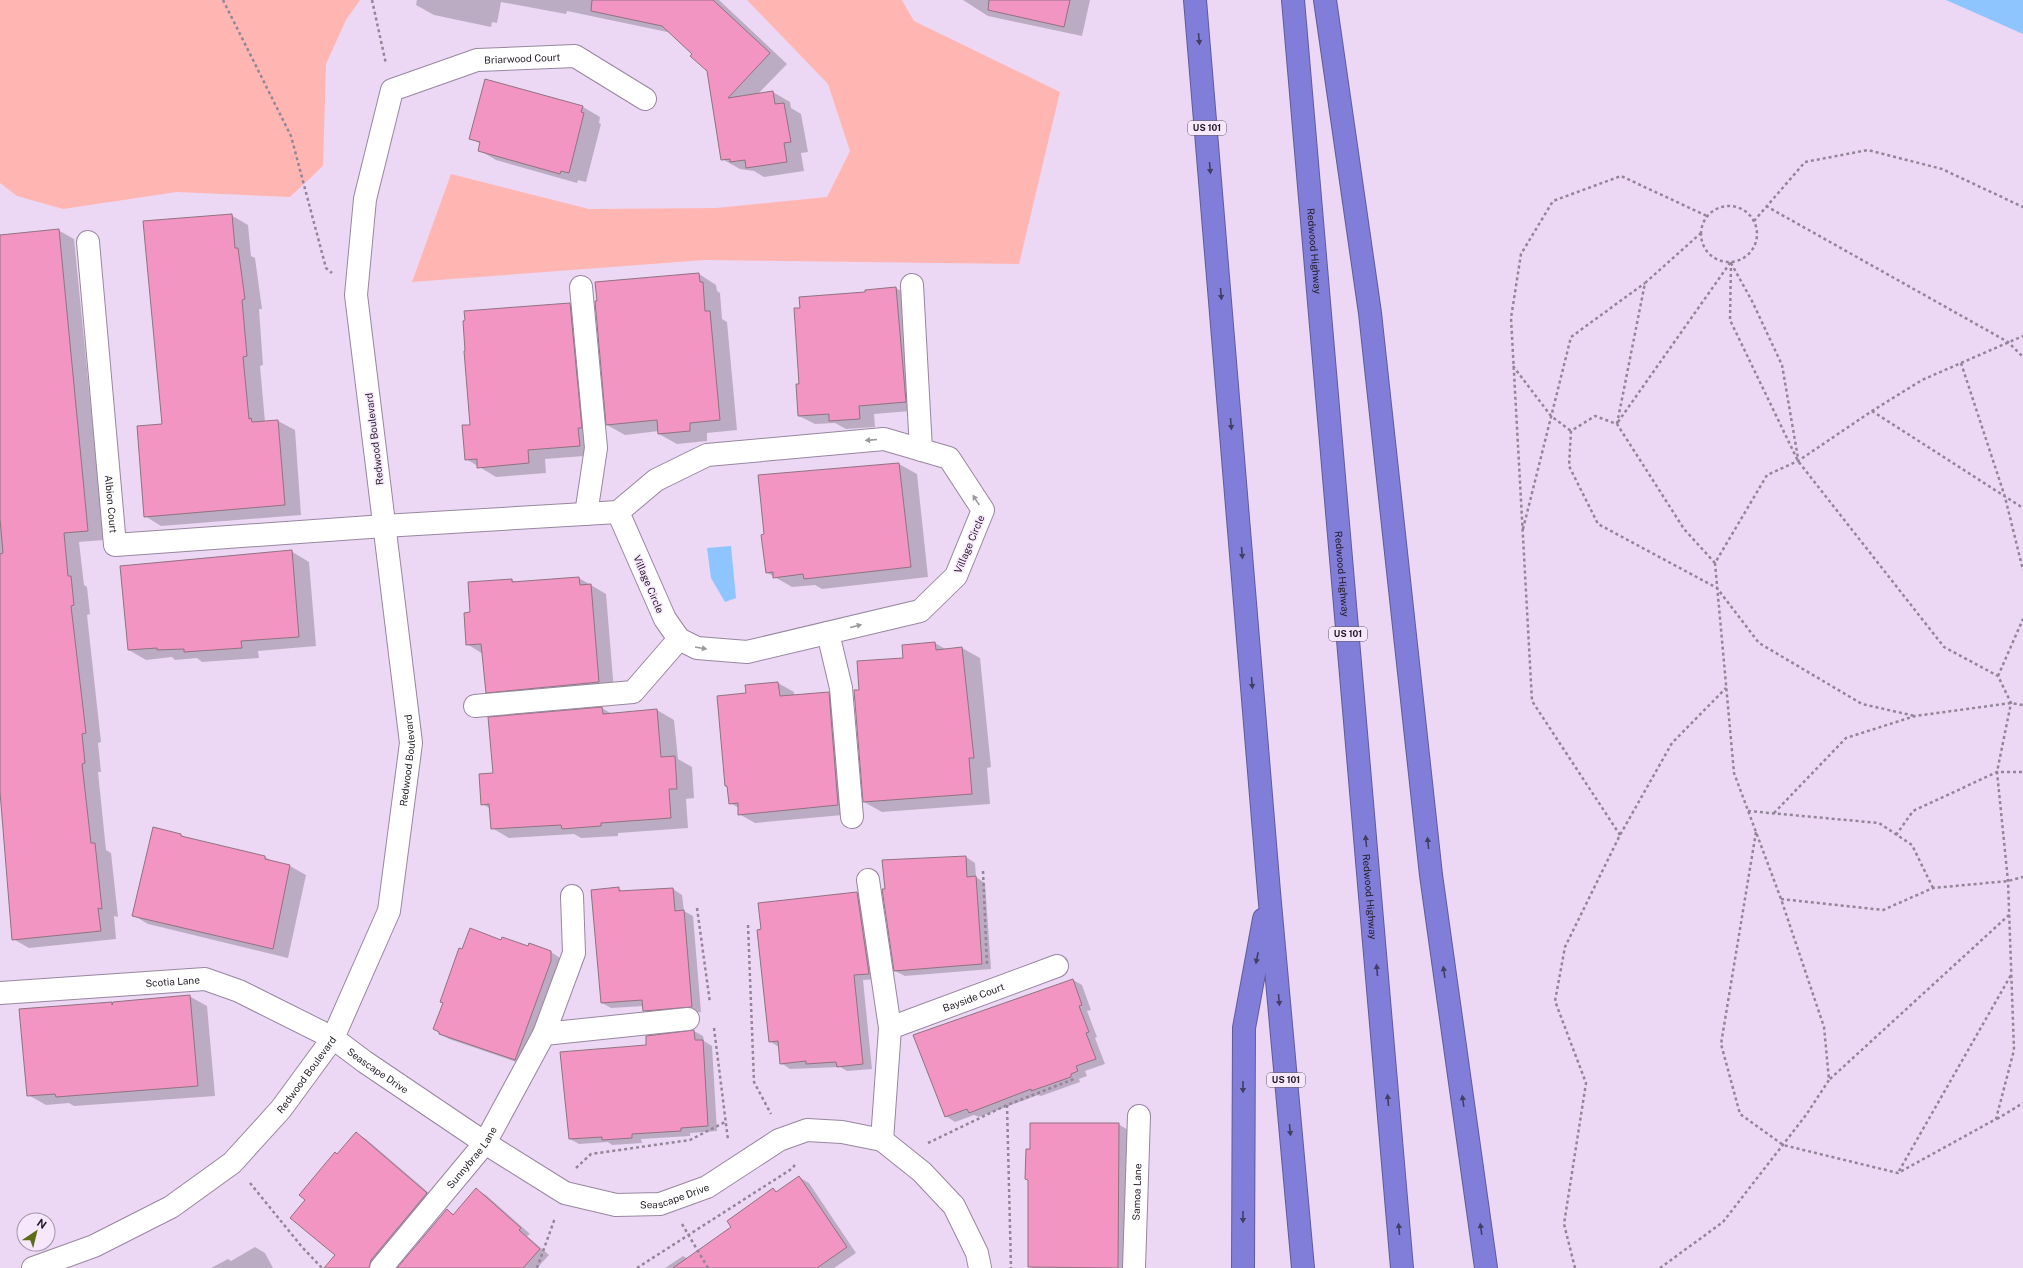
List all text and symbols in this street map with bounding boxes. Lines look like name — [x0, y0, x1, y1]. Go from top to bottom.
one-way arrow — [1195, 33, 1202, 45]
street label: Briarwood Court — [484, 51, 561, 66]
road number: US 101 — [1188, 121, 1226, 135]
one-way arrow — [1207, 162, 1213, 174]
street label: Redwood Highway — [1305, 208, 1324, 295]
one-way arrow — [1217, 288, 1224, 300]
street label: Redwood Boulevard — [362, 392, 386, 486]
one-way arrow — [1228, 418, 1235, 430]
one-way arrow — [865, 437, 877, 444]
street label: Albion Court — [103, 474, 120, 534]
one-way arrow — [973, 494, 980, 505]
street label: Village Circle — [951, 513, 987, 575]
street label: Redwood Highway — [1333, 530, 1352, 618]
one-way arrow — [1238, 547, 1245, 559]
street label: Village Circle — [631, 553, 667, 615]
one-way arrow — [849, 623, 862, 629]
road number: US 101 — [1329, 627, 1367, 641]
one-way arrow — [695, 645, 707, 651]
one-way arrow — [1249, 677, 1255, 689]
street label: Redwood Boulevard — [397, 714, 417, 807]
one-way arrow — [1362, 835, 1369, 847]
one-way arrow — [1425, 837, 1431, 849]
street label: Redwood Highway — [1360, 853, 1380, 941]
one-way arrow — [1253, 952, 1259, 964]
one-way arrow — [1373, 964, 1380, 976]
one-way arrow — [1441, 966, 1448, 978]
street label: Scotia Lane — [145, 973, 201, 989]
street label: Bayside Court — [941, 980, 1006, 1014]
one-way arrow — [1275, 994, 1282, 1006]
street label: Redwood Boulevard — [274, 1034, 338, 1116]
street label: Seascape Drive — [345, 1045, 411, 1096]
road number: US 101 — [1267, 1073, 1305, 1087]
one-way arrow — [1240, 1081, 1246, 1094]
one-way arrow — [1384, 1094, 1391, 1106]
one-way arrow — [1459, 1095, 1466, 1107]
street label: Sunnybrae Lane — [444, 1124, 499, 1191]
one-way arrow — [1287, 1124, 1294, 1136]
street label: Samoa Lane — [1130, 1163, 1143, 1221]
street label: Seascape Drive — [640, 1181, 711, 1210]
one-way arrow — [1240, 1211, 1246, 1224]
north arrow — [16, 1212, 56, 1252]
text: N — [35, 1216, 49, 1231]
one-way arrow — [1396, 1223, 1402, 1235]
one-way arrow — [1478, 1223, 1484, 1235]

